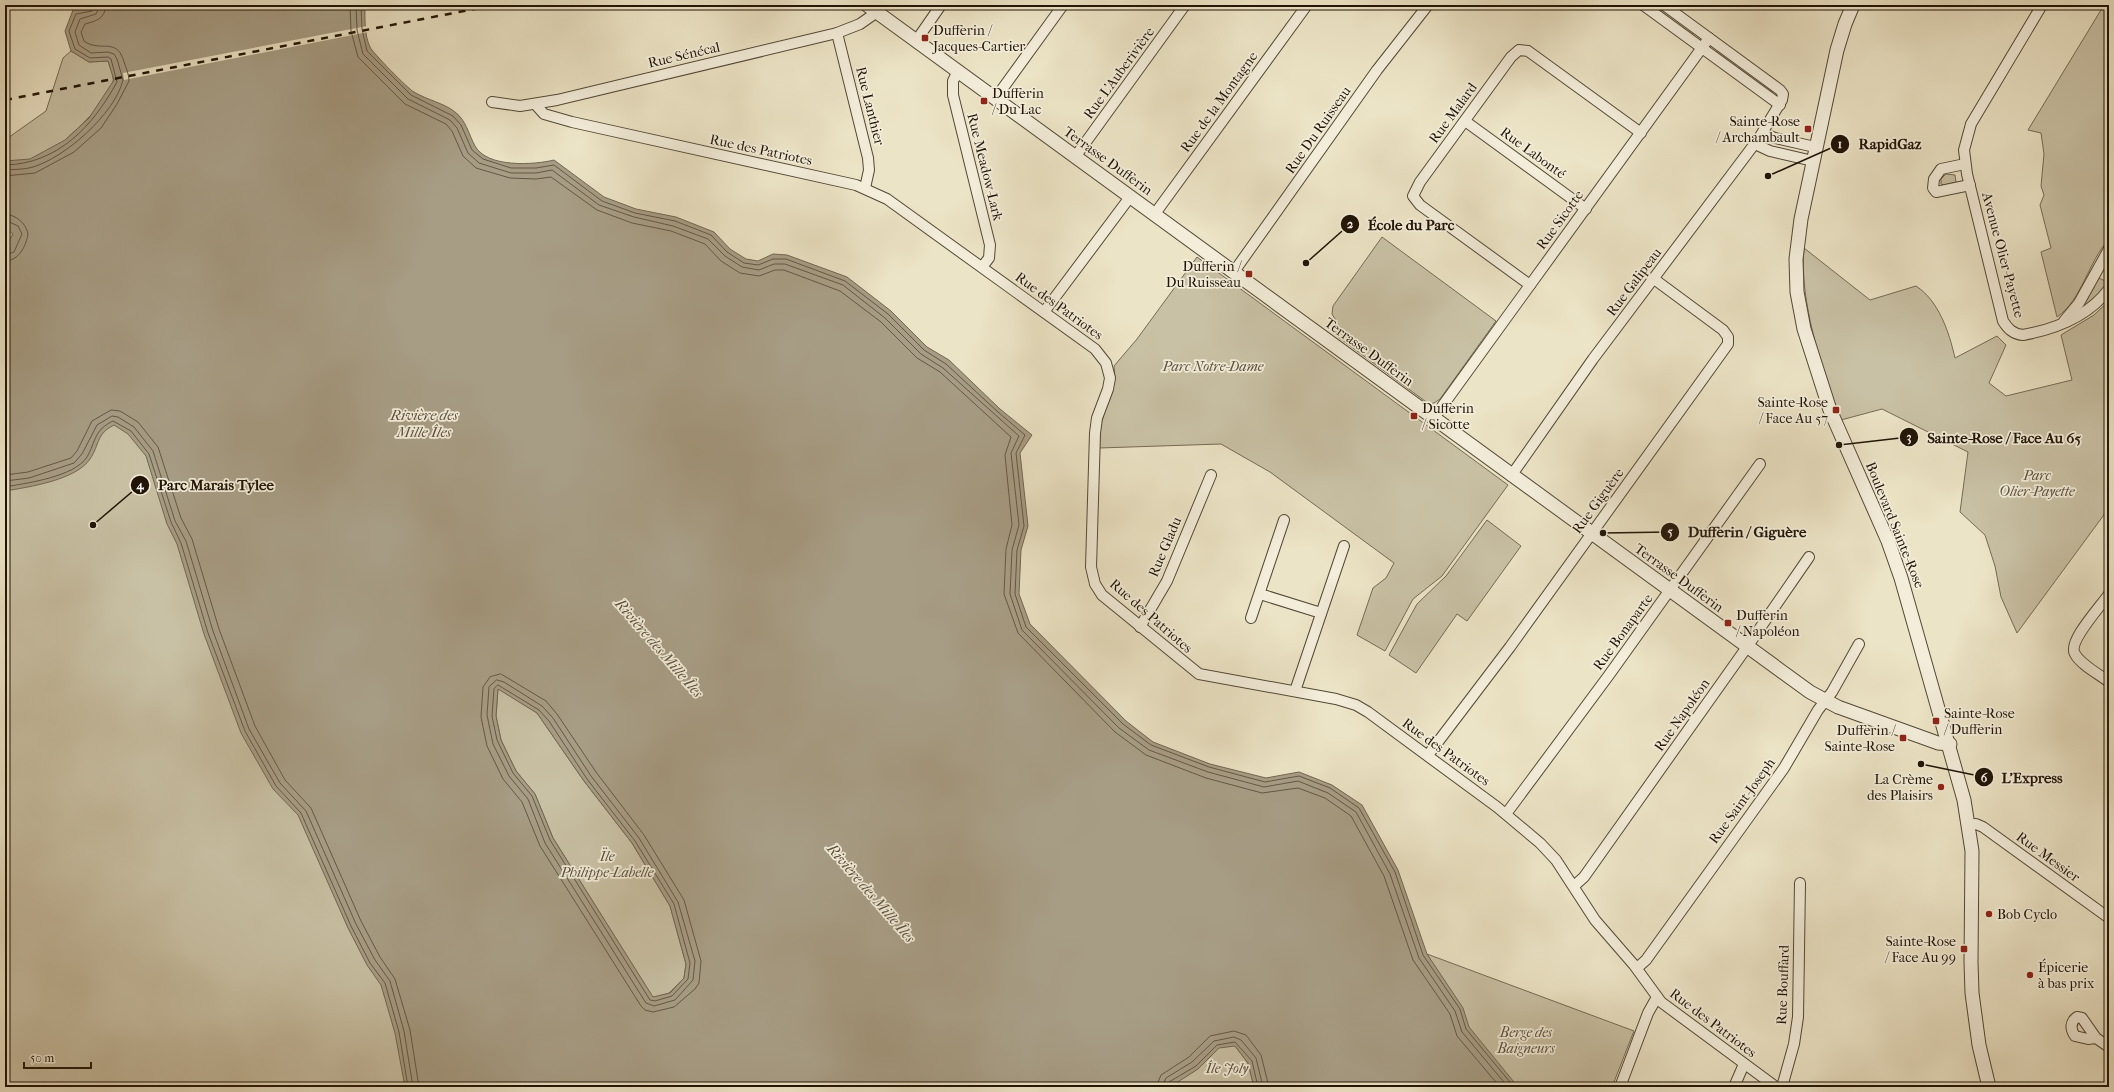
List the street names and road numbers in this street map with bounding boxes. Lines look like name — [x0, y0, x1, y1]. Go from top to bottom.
street label: Rue L'Auberivière — [1080, 24, 1158, 122]
street label: Rue Sénécal — [646, 38, 722, 72]
street label: Rue de la Montagne — [1177, 48, 1261, 156]
street label: Rue Lanthier — [852, 65, 888, 147]
street label: Rue Malard — [1425, 79, 1481, 147]
street label: Rue Du Ruisseau — [1282, 83, 1355, 177]
street label: Rue Meadow-Lark — [963, 111, 1007, 223]
street label: Terrasse Dufferin — [1060, 123, 1156, 199]
street label: Rue Labonté — [1497, 124, 1569, 183]
street label: Rue des Patriotes — [708, 131, 814, 169]
street label: Rue Sicotte — [1533, 187, 1587, 253]
street label: Avenue Olier-Payette — [1978, 189, 2028, 320]
street label: Rue Galipeau — [1603, 244, 1665, 319]
street label: Rue des Patriotes — [1012, 268, 1106, 344]
street label: Terrasse Dufferin — [1321, 314, 1417, 390]
street label: Boulevard Sainte-Rose — [1862, 459, 1928, 591]
street label: Rue Giguère — [1568, 465, 1628, 537]
street label: Rue Gladu — [1145, 514, 1185, 580]
street label: Terrasse Dufferin — [1631, 540, 1727, 616]
street label: Rue des Patriotes — [1106, 575, 1196, 657]
street label: Rue Bonaparte — [1590, 590, 1657, 674]
street label: Rue Napoléon — [1651, 675, 1713, 755]
street label: Rue des Patriotes — [1399, 714, 1493, 790]
street label: Rue Saint-Joseph — [1705, 755, 1779, 847]
street label: Rue Messier — [2013, 828, 2083, 886]
street label: Rue Bouffard — [1773, 944, 1793, 1025]
street label: Rue des Patriotes — [1666, 985, 1760, 1061]

